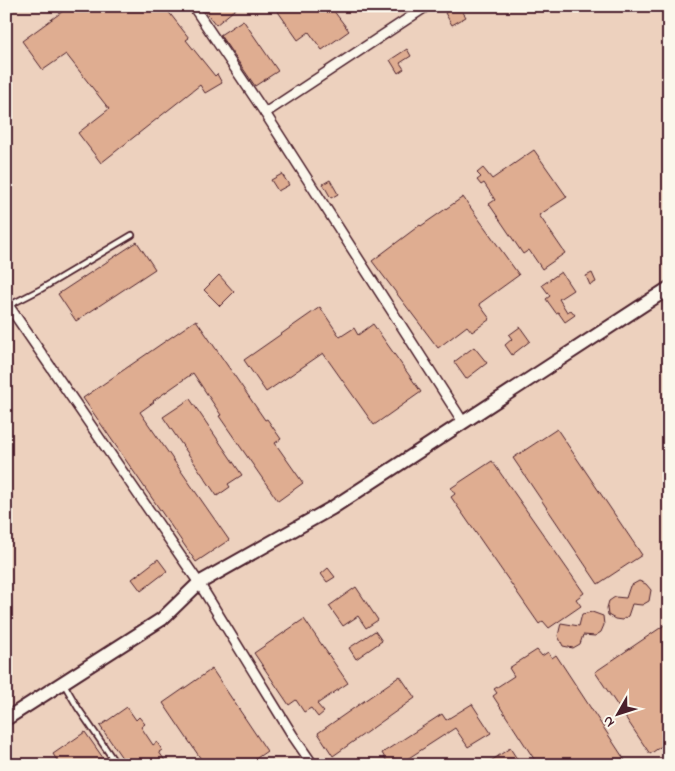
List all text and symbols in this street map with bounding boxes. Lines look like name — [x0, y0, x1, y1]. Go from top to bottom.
north arrow — [592, 688, 642, 738]
text: N — [598, 711, 620, 732]

